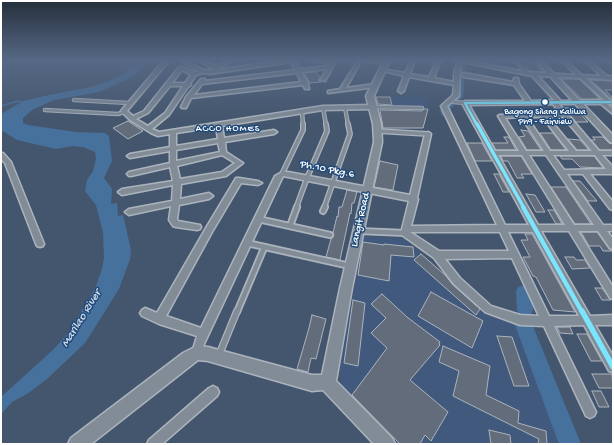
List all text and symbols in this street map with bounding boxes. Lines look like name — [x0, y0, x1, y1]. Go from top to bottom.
marker: Bagong Silang Kaliwa Ph9 - Fairview — [540, 97, 550, 107]
place label: Bagong Silang Kaliwa Ph9 - Fairview — [504, 108, 586, 129]
district label: ACCO HOMES — [196, 123, 260, 135]
street label: Ph.10 Pkg.6 — [299, 158, 355, 182]
street label: Langit Road — [348, 192, 374, 248]
water label: Marilao River — [59, 288, 105, 350]

